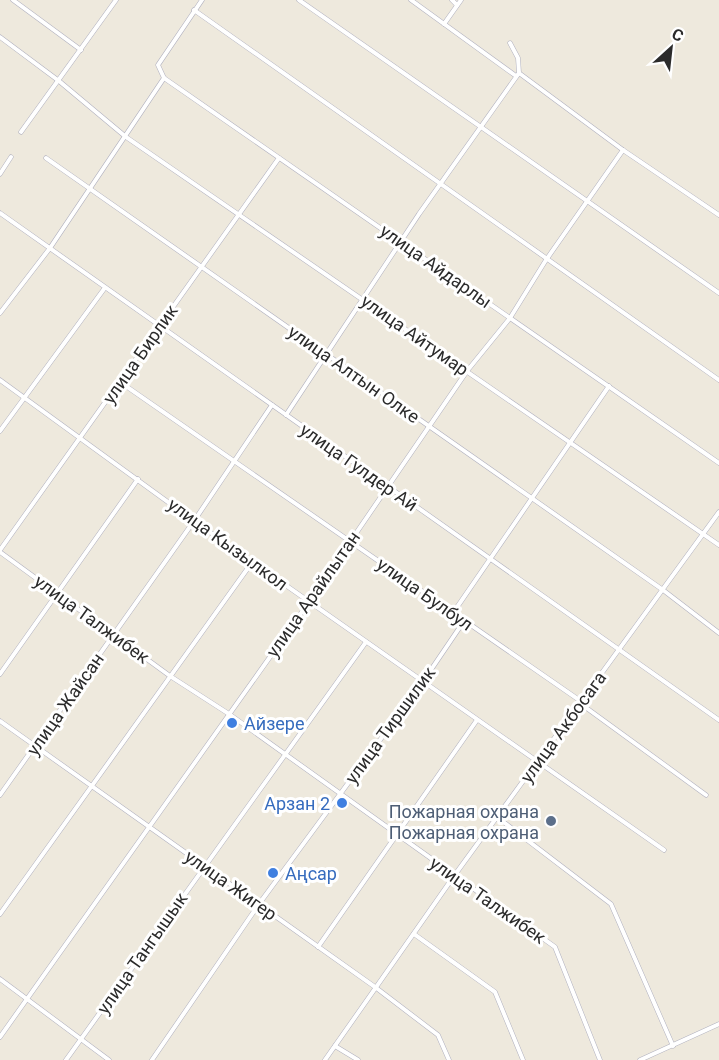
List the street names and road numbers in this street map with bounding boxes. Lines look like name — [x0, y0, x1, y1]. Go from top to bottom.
street label: улица Айдарлы — [376, 220, 496, 312]
street label: улица Айтумар — [357, 290, 473, 380]
street label: улица Бирлик — [98, 300, 182, 408]
street label: улица Алтын Олке — [284, 321, 424, 427]
street label: улица Гулдер Ай — [296, 419, 422, 515]
street label: улица Кызылкол — [164, 493, 292, 595]
street label: улица Арайлытан — [262, 527, 364, 661]
street label: улица Булбул — [373, 553, 477, 635]
street label: улица Талжибек — [30, 570, 154, 668]
street label: улица Жайсан — [22, 649, 108, 759]
street label: улица Тиршилик — [341, 662, 440, 788]
street label: улица Акбосага — [516, 667, 610, 787]
street label: улица Жигер — [181, 846, 281, 924]
street label: улица Талжибек — [426, 852, 550, 948]
street label: улица Тангышык — [92, 888, 192, 1018]

